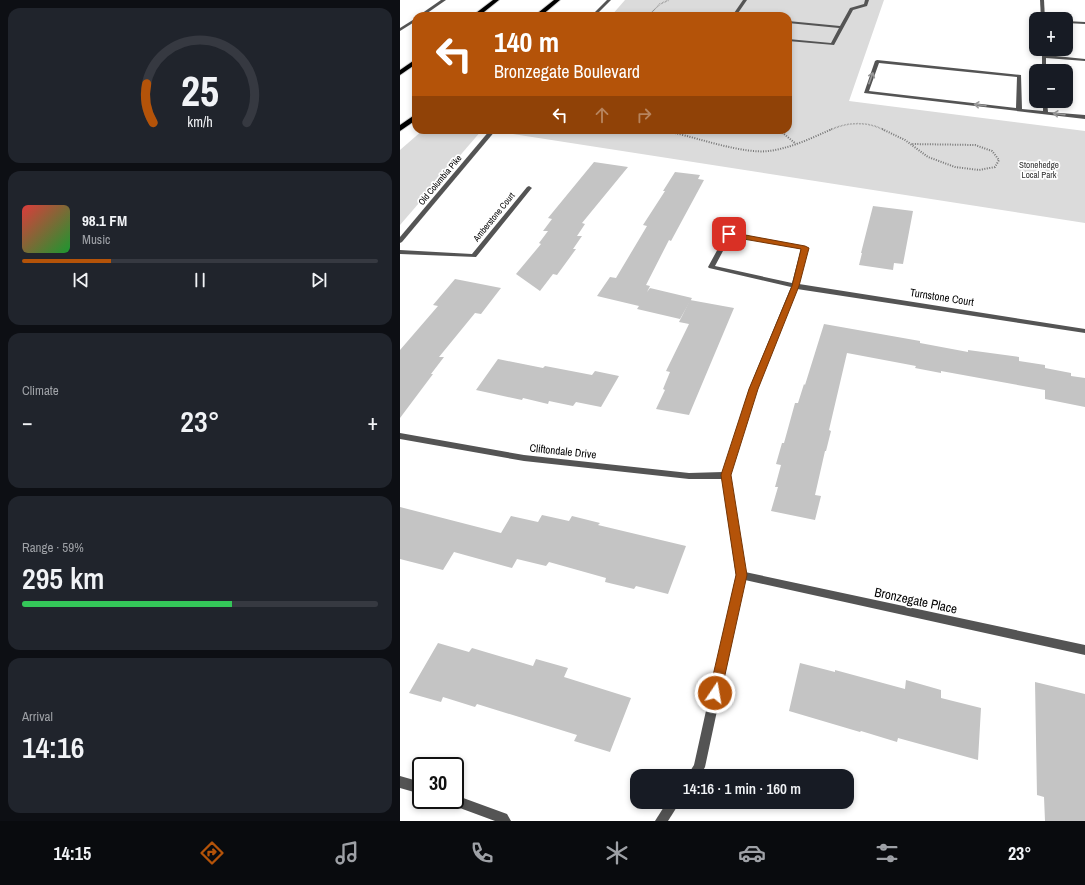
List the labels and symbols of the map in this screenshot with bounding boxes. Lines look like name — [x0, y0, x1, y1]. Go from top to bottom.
one-way arrow — [867, 73, 875, 85]
one-way arrow — [974, 101, 987, 109]
one-way arrow — [1053, 111, 1066, 118]
street label: Old Columbia Pike — [415, 152, 465, 208]
park label: Stonehedge Local Park — [1019, 159, 1059, 181]
street label: Amberstone Court — [470, 190, 518, 245]
pin — [712, 217, 746, 251]
street label: Turnstone Court — [909, 285, 975, 309]
street label: Cliftondale Drive — [529, 441, 597, 461]
street label: Bronzegate Place — [873, 583, 959, 618]
position arrow — [694, 672, 736, 714]
speed limit sign: 30 — [412, 757, 464, 809]

